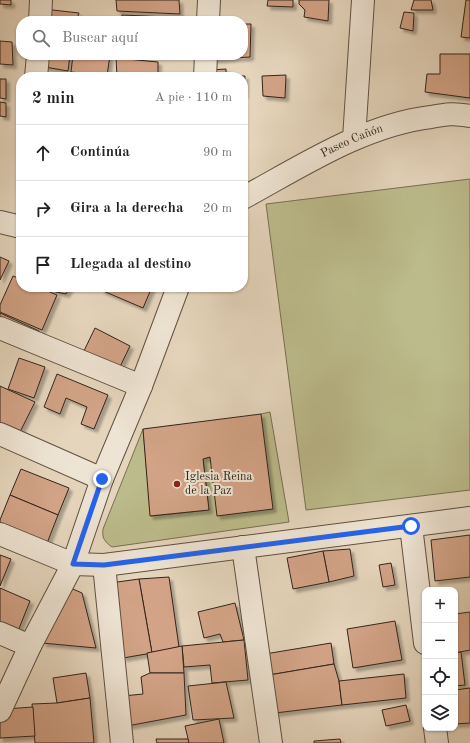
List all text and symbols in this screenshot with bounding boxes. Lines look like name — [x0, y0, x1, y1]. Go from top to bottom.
search box — [16, 16, 248, 60]
icon: search — [30, 27, 52, 49]
text: Buscar aquí — [62, 31, 138, 46]
text: 2 min — [32, 90, 75, 107]
text: A pie · 110 m — [155, 91, 232, 104]
street label: Paseo Cañón — [319, 122, 385, 160]
icon: ahead — [32, 142, 54, 164]
text: Continúa — [70, 145, 130, 160]
text: 90 m — [203, 146, 232, 159]
icon: right — [32, 198, 54, 220]
text: Gira a la derecha — [70, 201, 184, 216]
text: 20 m — [203, 202, 232, 215]
icon: arrive — [32, 254, 54, 276]
text: Llegada al destino — [70, 257, 191, 272]
route end — [93, 470, 111, 488]
place label: Iglesia Reina de la Paz — [185, 471, 253, 497]
marker: Iglesia Reina de la Paz — [172, 479, 182, 489]
route start — [402, 517, 420, 535]
map controls — [422, 587, 458, 731]
button: + — [422, 587, 458, 623]
button: − — [422, 623, 458, 659]
button: locate — [422, 659, 458, 695]
button: layers — [422, 695, 458, 731]

